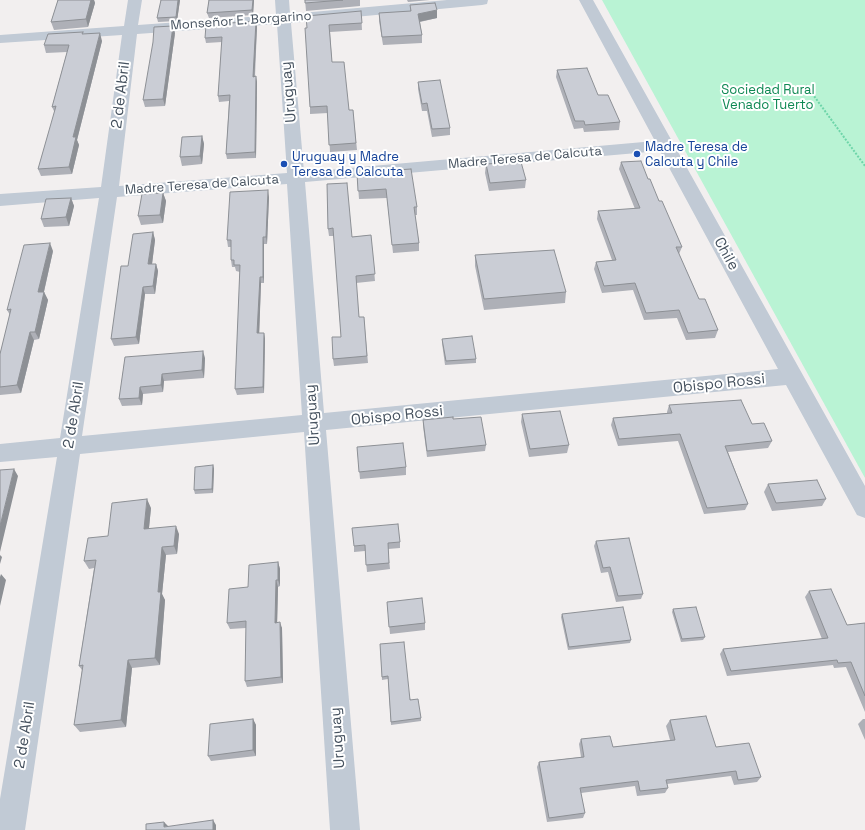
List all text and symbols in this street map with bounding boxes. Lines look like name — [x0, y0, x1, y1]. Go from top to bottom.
street label: Monseñor E. Borgarino — [170, 8, 312, 34]
street label: 2 de Abril — [108, 60, 134, 130]
street label: Uruguay — [277, 61, 301, 123]
park label: Sociedad Rural Venado Tuerto — [721, 82, 815, 113]
place label: Madre Teresa de Calcuta y Chile — [645, 139, 748, 170]
street label: Madre Teresa de Calcuta — [448, 144, 602, 172]
place label: Uruguay y Madre Teresa de Calcuta — [292, 149, 404, 180]
marker: Madre Teresa de Calcuta y Chile — [632, 149, 642, 159]
marker: Uruguay y Madre Teresa de Calcuta — [279, 159, 289, 169]
street label: Madre Teresa de Calcuta — [125, 172, 279, 198]
street label: Chile — [710, 234, 742, 274]
street label: Obispo Rossi — [672, 370, 766, 398]
street label: 2 de Abril — [60, 380, 88, 450]
street label: Uruguay — [302, 384, 324, 446]
street label: Obispo Rossi — [350, 402, 444, 430]
street label: 2 de Abril — [11, 700, 39, 770]
street label: Uruguay — [327, 707, 349, 769]

